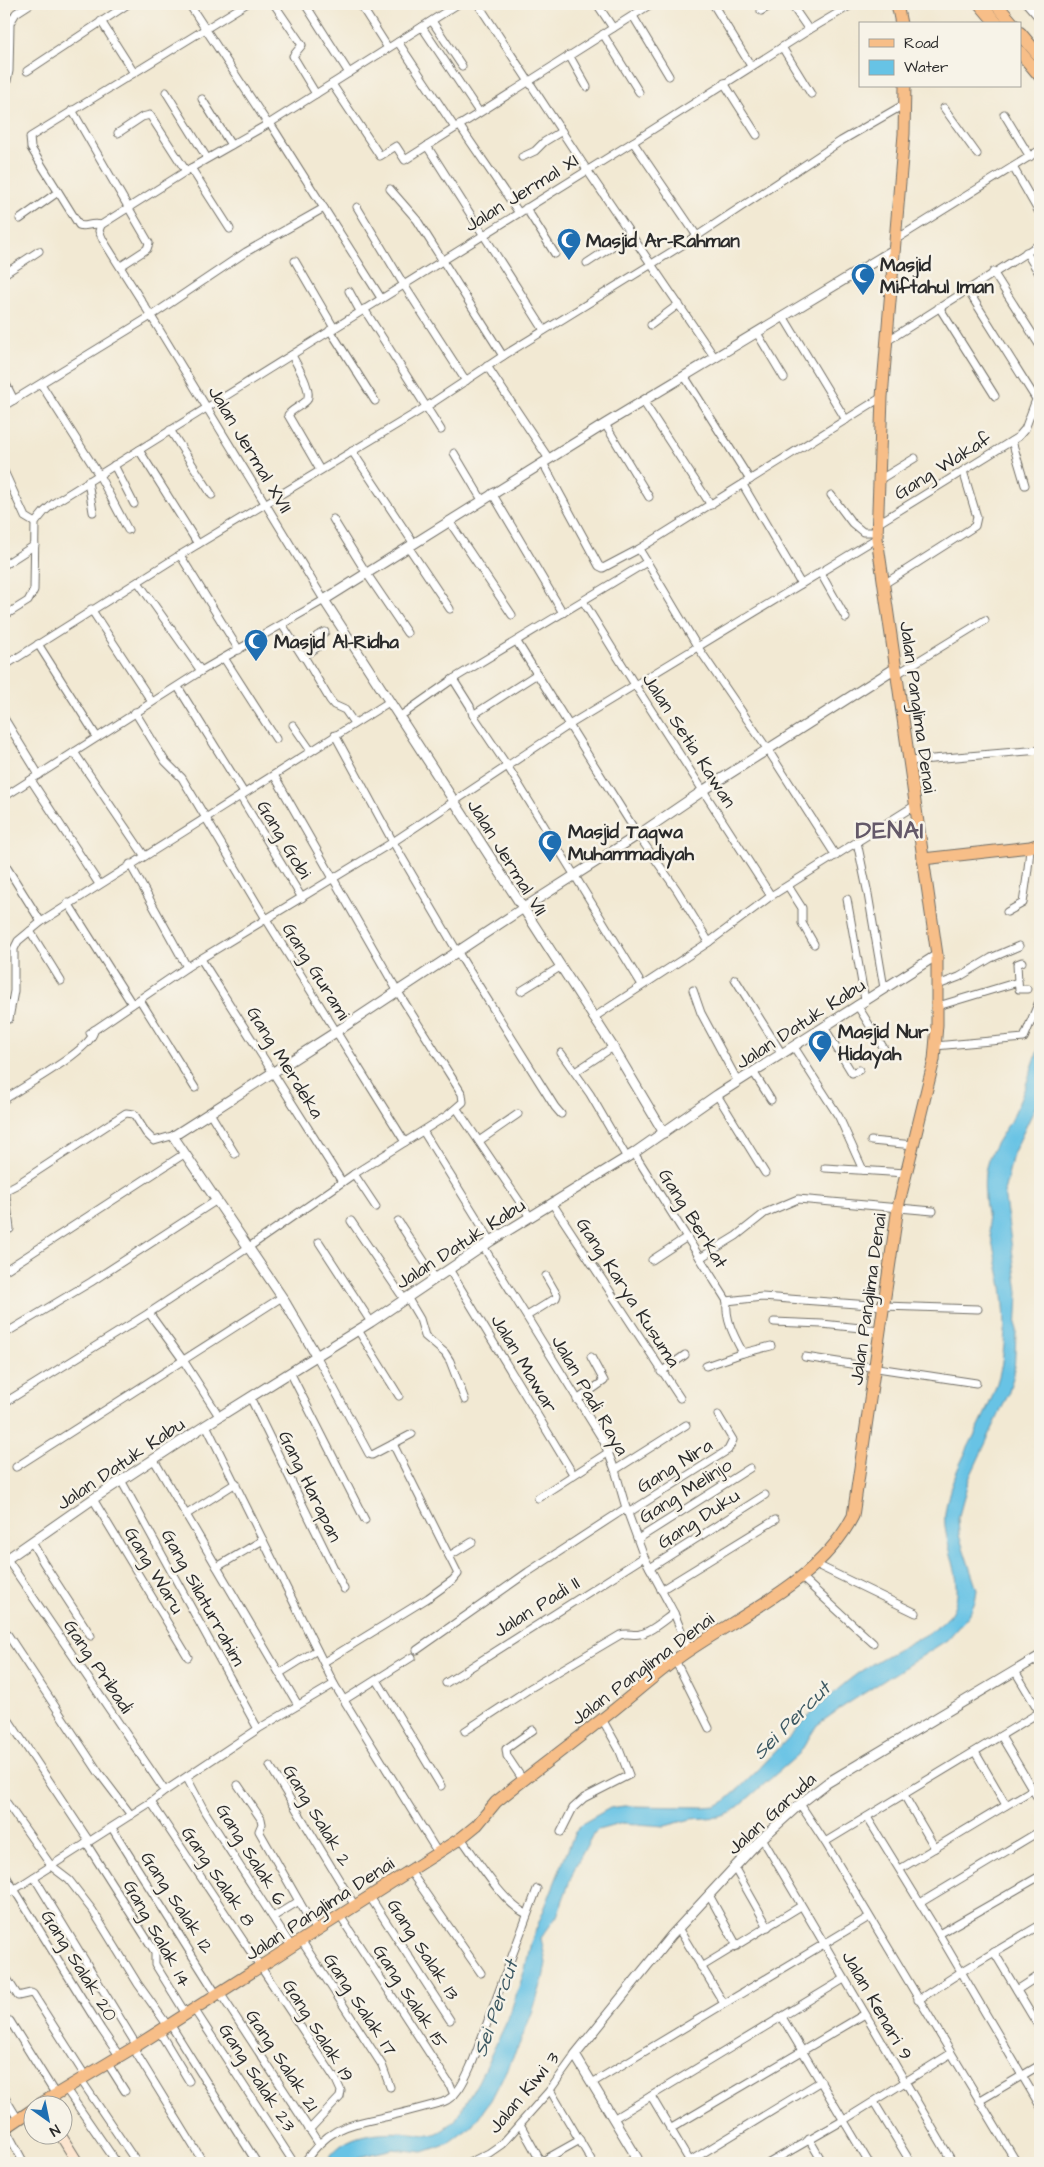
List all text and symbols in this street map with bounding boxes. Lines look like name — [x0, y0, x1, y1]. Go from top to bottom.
legend — [859, 22, 1022, 88]
text: Road — [904, 33, 939, 54]
text: Water — [904, 57, 948, 78]
street label: Jalan Jermal XI — [460, 147, 584, 239]
mosque icon: Masjid Ar-Rahman — [556, 227, 582, 261]
place label: Masjid Ar-Rahman — [586, 228, 740, 255]
place label: Masjid Miftahul Iman — [880, 252, 994, 301]
mosque icon: Masjid Miftahul Iman — [850, 262, 876, 296]
street label: Jalan Jermal XVII — [201, 381, 298, 519]
street label: Gang Wakaf — [889, 425, 998, 508]
street label: Jalan Panglima Denai — [891, 620, 943, 795]
mosque icon: Masjid Al-Ridha — [243, 628, 269, 662]
place label: Masjid Al-Ridha — [274, 629, 399, 656]
street label: Jalan Setia Kawan — [635, 668, 742, 813]
street label: Jalan Jermal VII — [460, 794, 553, 921]
street label: Gang Gobi — [249, 795, 318, 885]
district label: DENAI — [856, 814, 924, 848]
place label: Masjid Taqwa Muhammadiyah — [568, 819, 694, 869]
mosque icon: Masjid Taqwa Muhammadiyah — [537, 829, 563, 863]
street label: Gang Gurami — [274, 918, 356, 1026]
street label: Jalan Datuk Kabu — [731, 972, 871, 1076]
street label: Gang Merdeka — [239, 1002, 330, 1125]
place label: Masjid Nur Hidayah — [838, 1019, 929, 1069]
mosque icon: Masjid Nur Hidayah — [807, 1029, 833, 1063]
street label: Gang Berkat — [650, 1164, 734, 1275]
street label: Jalan Datuk Kabu — [391, 1192, 531, 1296]
street label: Jalan Panglima Denai — [843, 1211, 895, 1387]
street label: Gang Karya Kusuma — [568, 1213, 687, 1374]
street label: Jalan Mawar — [484, 1310, 564, 1418]
street label: Jalan Padi Raya — [543, 1331, 635, 1462]
street label: Jalan Datuk Kabu — [51, 1411, 191, 1517]
street label: Gang Harapan — [270, 1426, 348, 1547]
street label: Gang Nira — [632, 1432, 719, 1501]
street label: Gang Melinjo — [634, 1452, 738, 1531]
street label: Gang Duku — [652, 1482, 746, 1557]
street label: Gang Waru — [116, 1522, 191, 1620]
street label: Gang Silaturrahim — [153, 1524, 252, 1672]
street label: Jalan Padi II — [488, 1570, 585, 1644]
street label: Jalan Panglima Denai — [566, 1606, 721, 1733]
street label: Gang Pribadi — [55, 1614, 139, 1720]
water label: Sei Percut — [746, 1674, 838, 1766]
street label: Gang Salak 2 — [275, 1760, 358, 1872]
street label: Jalan Garuda — [721, 1766, 823, 1862]
street label: Gang Salak 6 — [208, 1799, 293, 1912]
street label: Gang Salak 8 — [173, 1821, 261, 1933]
street label: Gang Salak 12 — [133, 1846, 220, 1960]
street label: Jalan Panglima Denai — [240, 1851, 400, 1969]
street label: Gang Salak 14 — [115, 1875, 197, 1993]
street label: Gang Salak 13 — [379, 1894, 466, 2006]
street label: Gang Salak 20 — [33, 1905, 124, 2027]
street label: Gang Salak 15 — [365, 1939, 454, 2055]
street label: Jalan Kenari 9 — [834, 1946, 919, 2065]
street label: Gang Salak 17 — [316, 1948, 403, 2062]
water label: Sei Percut — [466, 1955, 526, 2060]
street label: Gang Salak 19 — [274, 1974, 360, 2088]
street label: Gang Salak 21 — [238, 2004, 325, 2118]
street label: Gang Salak 23 — [211, 2018, 302, 2138]
street label: Jalan Kiwi 3 — [482, 2046, 567, 2140]
north arrow — [22, 2094, 72, 2144]
text: N — [45, 2119, 64, 2141]

